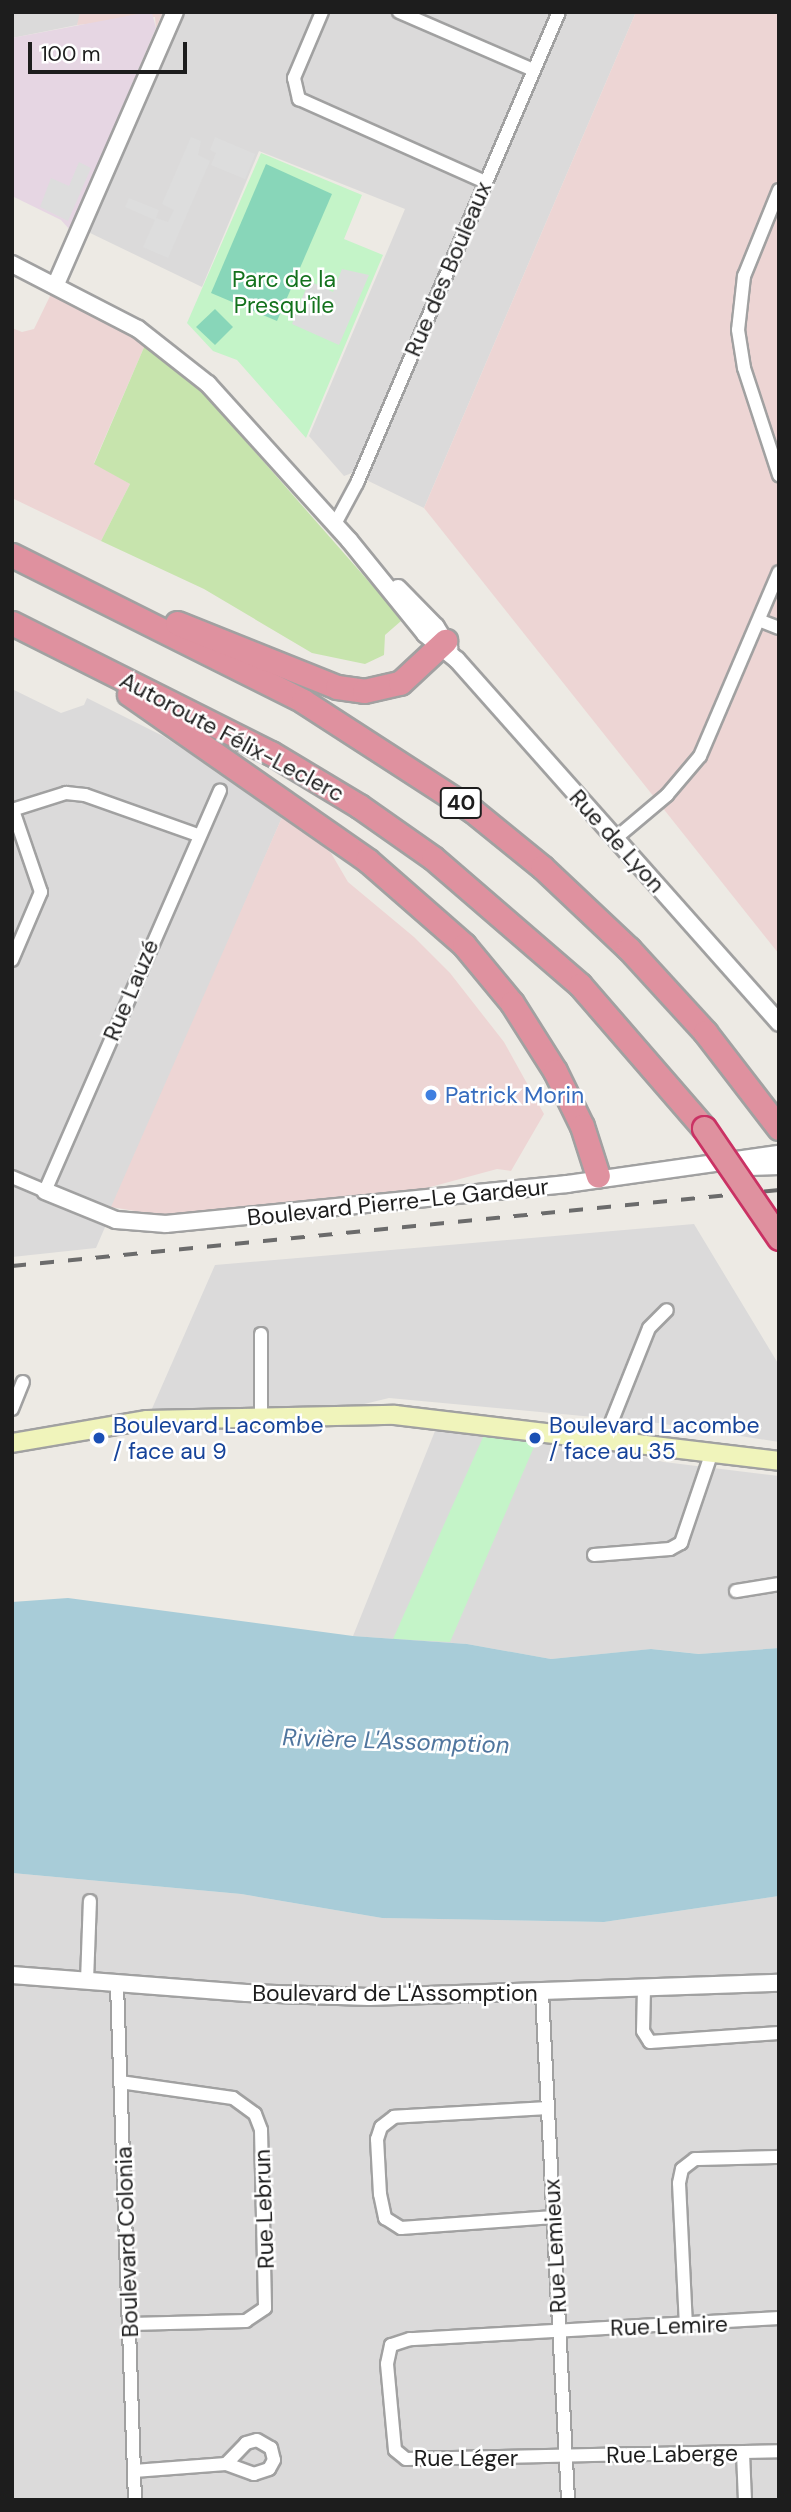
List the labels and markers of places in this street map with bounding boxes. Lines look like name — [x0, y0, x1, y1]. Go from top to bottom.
place label: Patrick Morin — [445, 1081, 584, 1109]
marker: Patrick Morin — [423, 1087, 439, 1103]
place label: Boulevard Lacombe / face au 9 — [113, 1411, 323, 1465]
place label: Boulevard Lacombe / face au 35 — [549, 1411, 759, 1465]
marker: Boulevard Lacombe / face au 9 — [91, 1430, 107, 1446]
marker: Boulevard Lacombe / face au 35 — [527, 1430, 543, 1446]

